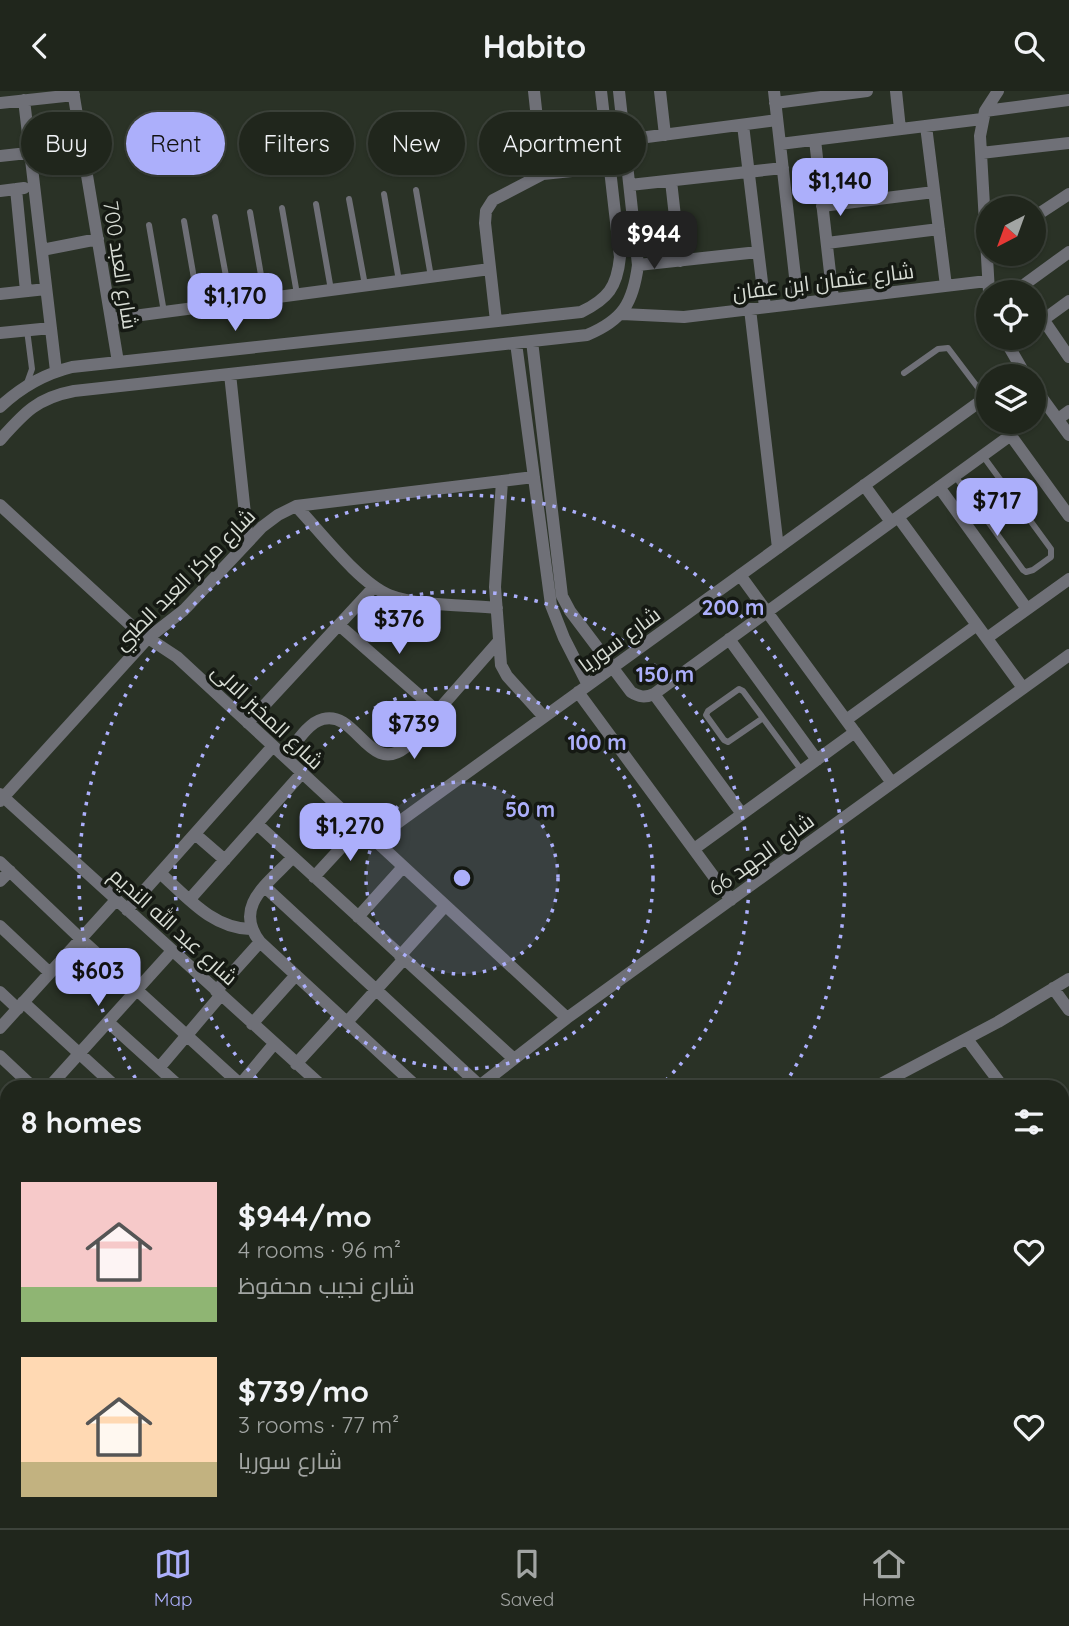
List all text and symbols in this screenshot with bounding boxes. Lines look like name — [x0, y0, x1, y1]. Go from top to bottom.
text: Habito — [483, 26, 586, 66]
icon: back — [21, 27, 59, 65]
icon: search — [1010, 27, 1048, 65]
chip: Buy — [21, 112, 112, 175]
chip: Rent — [126, 112, 225, 175]
chip: Filters — [239, 112, 354, 175]
chip: New — [368, 112, 465, 175]
chip: Apartment — [479, 112, 646, 175]
pin: $1,140 — [783, 159, 897, 218]
text: $1,140 — [808, 166, 872, 195]
north arrow — [976, 196, 1046, 266]
map controls — [976, 196, 1046, 434]
street label: شارع العبد 700 — [96, 199, 144, 332]
pin: $944 — [613, 211, 695, 271]
text: $944 — [627, 219, 681, 248]
street label: شارع عثمان ابن عفان — [731, 257, 916, 307]
pin: $1,170 — [178, 273, 292, 333]
button: locate — [976, 280, 1046, 350]
text: $1,170 — [203, 281, 267, 310]
button: layers — [976, 364, 1046, 434]
pin: $717 — [956, 479, 1038, 538]
text: $717 — [973, 486, 1021, 515]
street label: شارع مركز العبد الطبي — [108, 503, 263, 658]
text: 200 m — [702, 594, 764, 620]
pin: $376 — [358, 596, 440, 656]
street label: شارع سوريا — [573, 601, 666, 679]
text: $376 — [374, 604, 424, 633]
street label: شارع المخبز الالى — [205, 658, 329, 776]
text: 150 m — [636, 661, 694, 687]
pin: $739 — [373, 701, 455, 761]
text: $739 — [388, 709, 440, 738]
text: 100 m — [567, 729, 627, 755]
text: 50 m — [505, 796, 555, 822]
pin: $1,270 — [293, 803, 407, 863]
street label: شارع الجهد 66 — [703, 807, 820, 903]
text: $1,270 — [316, 811, 384, 840]
street label: شارع عبد الله النديم — [103, 862, 244, 992]
centre of rings — [450, 866, 474, 890]
pin: $603 — [57, 949, 139, 1008]
text: $603 — [72, 956, 124, 985]
text: 8 homes — [21, 1103, 142, 1141]
icon: filters — [1010, 1103, 1048, 1141]
text: $944/mo — [238, 1197, 372, 1235]
icon: home — [77, 1210, 161, 1294]
icon: heart — [1010, 1233, 1048, 1271]
text: 4 rooms · 96 m² — [238, 1235, 401, 1264]
text: شارع نجيب محفوظ — [238, 1271, 415, 1300]
text: $739/mo — [238, 1372, 369, 1410]
icon: home — [77, 1385, 161, 1469]
icon: heart — [1010, 1408, 1048, 1446]
text: 3 rooms · 77 m² — [238, 1410, 399, 1439]
text: شارع سوريا — [238, 1446, 342, 1475]
tab: Map — [154, 1545, 193, 1611]
tab: Saved — [500, 1545, 554, 1611]
tab: Home — [862, 1545, 915, 1611]

